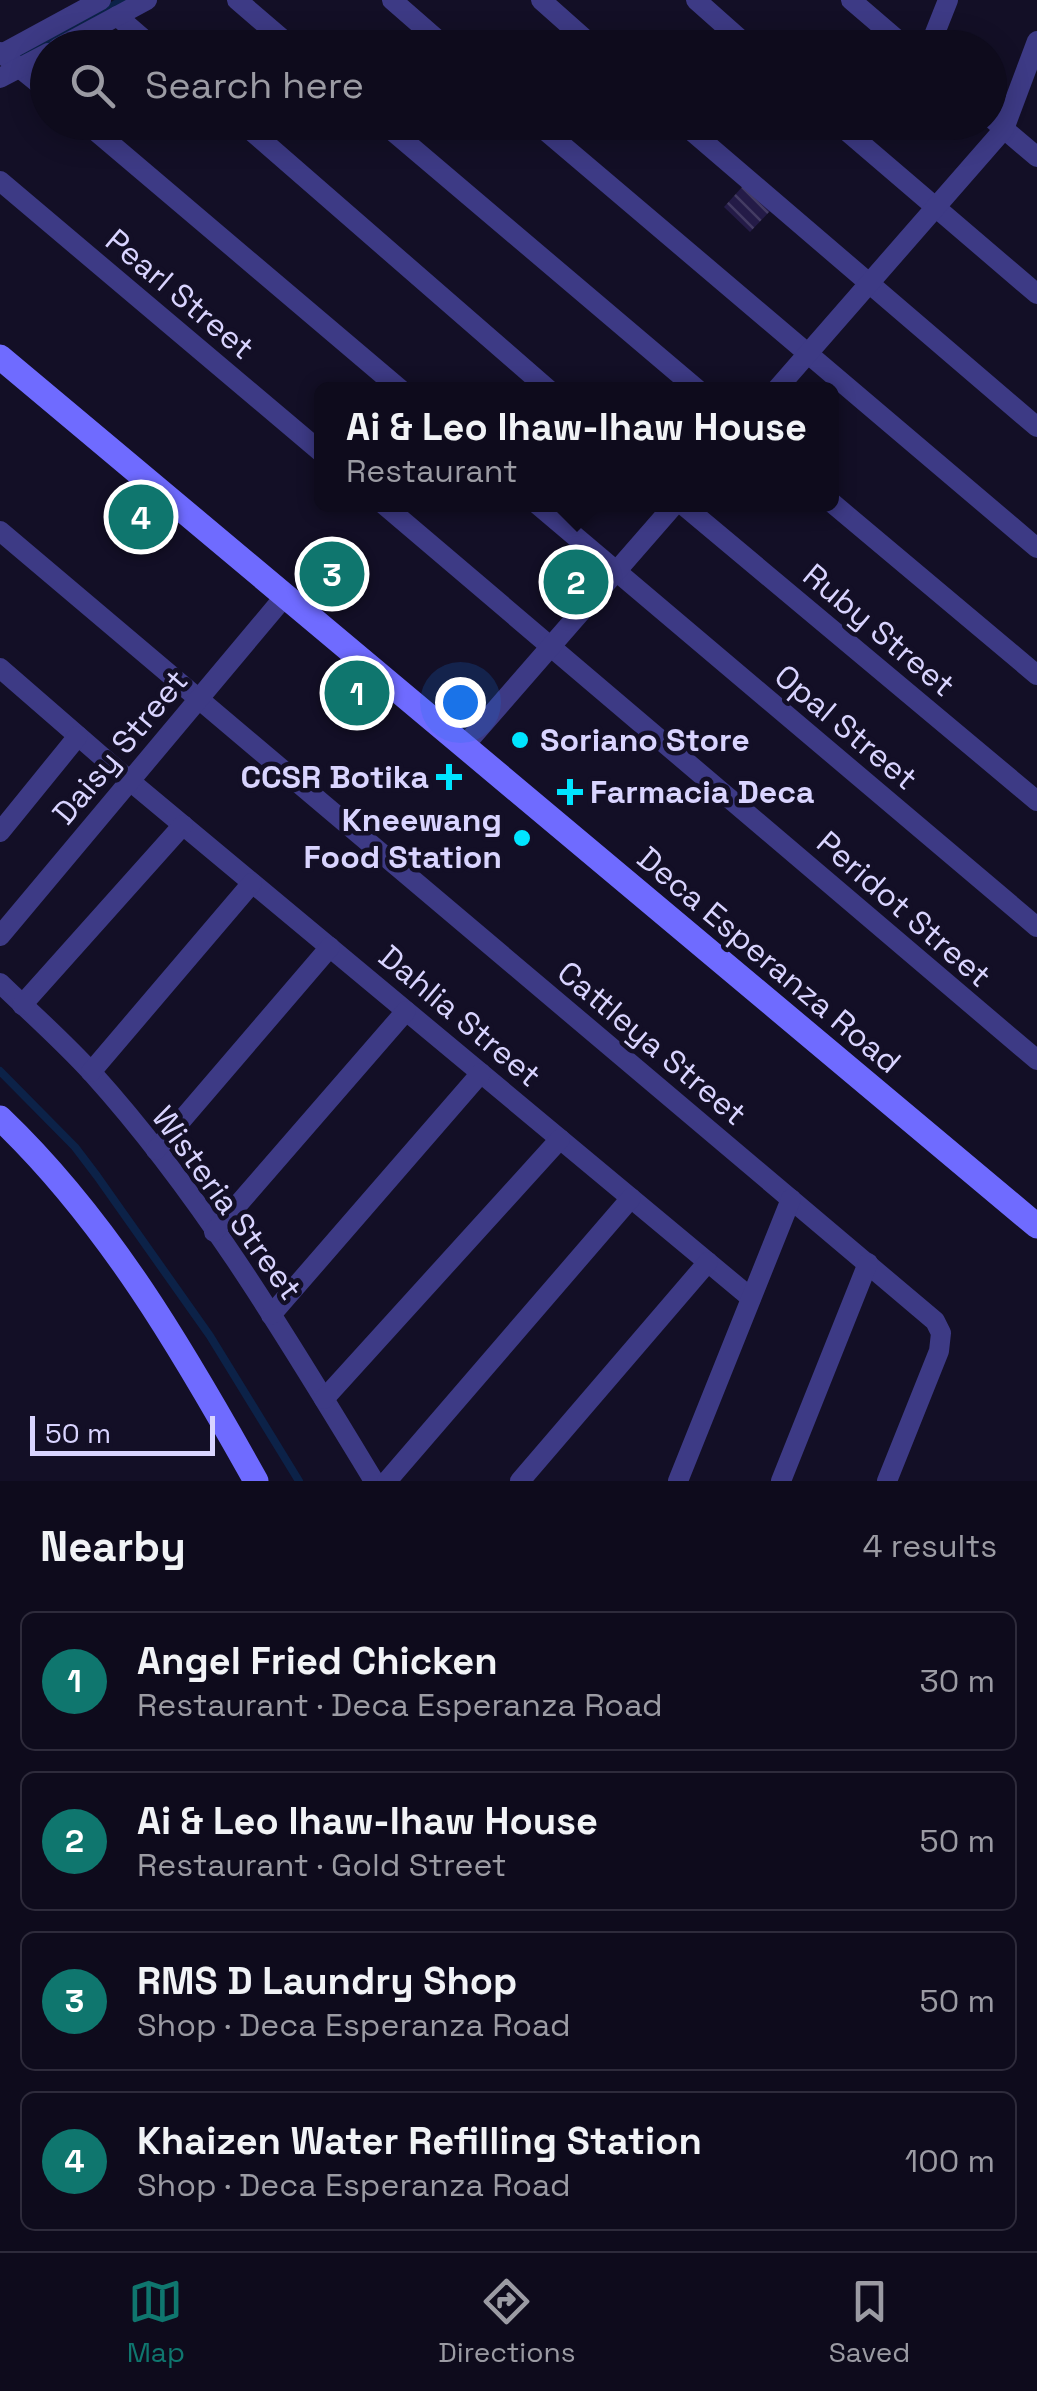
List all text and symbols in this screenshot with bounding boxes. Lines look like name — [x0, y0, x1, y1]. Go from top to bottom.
search box — [30, 30, 1007, 140]
icon: search — [65, 58, 120, 113]
text: Search here — [145, 61, 364, 109]
street label: Pearl Street — [97, 220, 263, 368]
popup — [314, 382, 839, 512]
text: Ai & Leo Ihaw-Ihaw House — [346, 403, 807, 451]
text: Restaurant — [346, 451, 518, 491]
pin: 4 — [108, 480, 174, 554]
pin: 3 — [300, 536, 364, 612]
pin: 2 — [544, 544, 608, 620]
street label: Ruby Street — [795, 555, 963, 705]
pin: 1 — [324, 656, 390, 730]
street label: Opal Street — [766, 656, 926, 798]
street label: Daisy Street — [44, 661, 196, 833]
your location — [435, 677, 486, 728]
place label: Soriano Store — [540, 720, 750, 760]
marker: Soriano Store — [509, 729, 531, 751]
place label: CCSR Botika — [240, 757, 429, 797]
marker: CCSR Botika — [438, 766, 460, 788]
place label: Farmacia Deca — [590, 772, 814, 812]
marker: Farmacia Deca — [559, 781, 581, 803]
place label: Kneewang Food Station — [304, 800, 502, 877]
street label: Peridot Street — [809, 822, 999, 996]
marker: Kneewang Food Station — [511, 827, 533, 849]
street label: Deca Esperanza Road — [629, 838, 909, 1082]
street label: Dahlia Street — [371, 937, 549, 1095]
street label: Cattleya Street — [549, 952, 755, 1134]
street label: Wisteria Street — [143, 1098, 311, 1308]
scale bar — [30, 1411, 215, 1456]
text: 50 m — [45, 1415, 111, 1451]
text: Nearby — [40, 1520, 186, 1573]
text: 4 results — [862, 1526, 997, 1566]
text: Angel Fried Chicken — [137, 1637, 498, 1685]
text: 1 — [67, 1661, 82, 1701]
text: 30 m — [919, 1661, 995, 1701]
text: Restaurant · Deca Esperanza Road — [137, 1685, 663, 1725]
text: Ai & Leo Ihaw-Ihaw House — [137, 1797, 598, 1845]
text: 2 — [65, 1821, 84, 1861]
text: 50 m — [920, 1821, 995, 1861]
text: Restaurant · Gold Street — [137, 1845, 506, 1885]
text: RMS D Laundry Shop — [137, 1957, 517, 2005]
text: 3 — [65, 1981, 84, 2021]
text: 50 m — [920, 1981, 995, 2021]
text: Shop · Deca Esperanza Road — [137, 2005, 571, 2045]
text: Khaizen Water Refilling Station — [137, 2117, 702, 2165]
text: 4 — [64, 2141, 85, 2181]
text: 100 m — [905, 2141, 995, 2181]
text: Shop · Deca Esperanza Road — [137, 2165, 571, 2205]
tab: Map — [127, 2274, 185, 2370]
tab: Directions — [438, 2274, 575, 2370]
tab: Saved — [829, 2274, 910, 2370]

